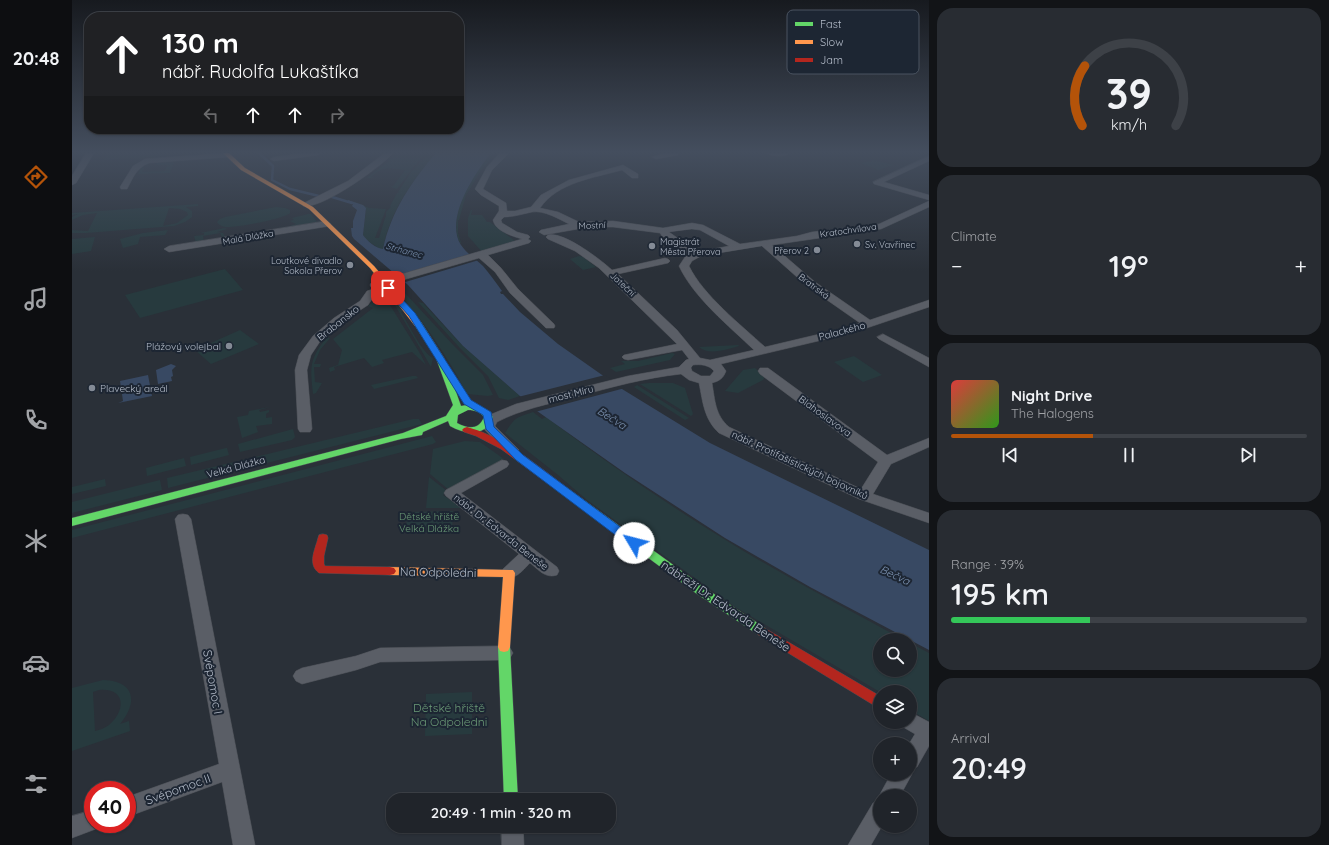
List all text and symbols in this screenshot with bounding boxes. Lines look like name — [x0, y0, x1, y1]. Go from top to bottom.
legend — [787, 10, 919, 74]
text: Fast — [820, 17, 842, 31]
text: 130 m — [162, 25, 239, 60]
icon: ahead — [96, 28, 148, 80]
text: Slow — [820, 35, 844, 49]
text: 20:48 — [13, 47, 59, 70]
text: Jam — [820, 53, 843, 67]
text: nábř. Rudolfa Lukaštíka — [162, 60, 359, 83]
text: 39 — [1106, 67, 1152, 119]
icon: left — [200, 104, 222, 126]
icon: ahead — [242, 104, 264, 126]
icon: ahead — [284, 104, 306, 126]
icon: right — [326, 104, 348, 126]
text: km/h — [1111, 115, 1147, 133]
icon: directions — [22, 163, 50, 191]
street label: Mostní — [578, 219, 606, 231]
street label: Kratochvílova — [819, 221, 877, 239]
street label: Malá Dlážka — [222, 227, 274, 247]
text: Climate — [951, 228, 997, 244]
place label: Magistrát Města Přerova — [660, 236, 720, 257]
marker: Sv. Vavřinec — [852, 239, 862, 249]
place label: Sv. Vavřinec — [865, 239, 916, 250]
water label: Strhanec — [385, 240, 425, 260]
marker: Magistrát Města Přerova — [647, 241, 657, 251]
place label: Přerov 2 — [774, 245, 809, 256]
marker: Přerov 2 — [812, 245, 822, 255]
text: 19° — [1109, 247, 1148, 285]
text: − — [951, 252, 962, 280]
text: + — [1295, 252, 1307, 280]
place label: Loutkové divadlo Sokola Přerov — [271, 255, 342, 276]
marker: Loutkové divadlo Sokola Přerov — [345, 260, 355, 270]
street label: Jateční — [608, 270, 638, 298]
pin — [371, 271, 405, 305]
street label: Bratrská — [796, 271, 832, 301]
icon: arrive — [377, 277, 399, 299]
icon: music — [22, 285, 50, 313]
street label: Brabansko — [314, 302, 362, 344]
street label: Palackého — [817, 319, 867, 343]
place label: Plážový volejbal — [146, 340, 221, 353]
marker: Plážový volejbal — [224, 341, 234, 351]
place label: Plavecký areál — [100, 382, 168, 395]
street label: most Míru — [547, 382, 595, 406]
marker: Plavecký areál — [87, 383, 97, 393]
text: Night Drive — [1011, 386, 1092, 405]
street label: Blahoslavova — [796, 393, 854, 439]
water label: Bečva — [595, 404, 630, 433]
text: The Halogens — [1011, 405, 1094, 421]
icon: phone — [22, 406, 50, 434]
street label: nábř. Protifašistických bojovníků — [730, 428, 870, 502]
icon: previous — [999, 444, 1021, 466]
icon: pause — [1118, 444, 1140, 466]
icon: next — [1237, 444, 1259, 466]
street label: Velká Dlážka — [205, 453, 267, 481]
street label: nábř. Dr. Edvarda Beneše — [451, 491, 551, 573]
park label: Dětské hřiště Velká Dlážka — [399, 510, 459, 535]
position arrow — [613, 522, 655, 564]
icon: climate — [22, 527, 50, 555]
text: Range · 39% — [951, 556, 1024, 572]
street label: nábřeží Dr. Edvarda Beneše — [659, 557, 794, 655]
water label: Bečva — [878, 562, 913, 589]
street label: Na Odpoledni — [400, 564, 476, 580]
text: 195 km — [951, 575, 1049, 613]
map controls — [873, 633, 917, 833]
button: search — [873, 633, 917, 677]
icon: car — [22, 649, 50, 677]
street label: Svépomoc I — [200, 649, 226, 715]
button: layers — [873, 685, 917, 729]
park label: Dětské hřiště Na Odpoledni — [411, 700, 487, 729]
text: Arrival — [951, 730, 990, 746]
button: + — [873, 737, 917, 781]
text: 20:49 — [951, 749, 1027, 787]
icon: filters — [22, 770, 50, 798]
street label: Svépomoc II — [143, 770, 213, 808]
speed limit sign: 40 — [84, 781, 136, 833]
button: − — [873, 789, 917, 833]
text: 20:49 · 1 min · 320 m — [431, 803, 571, 822]

